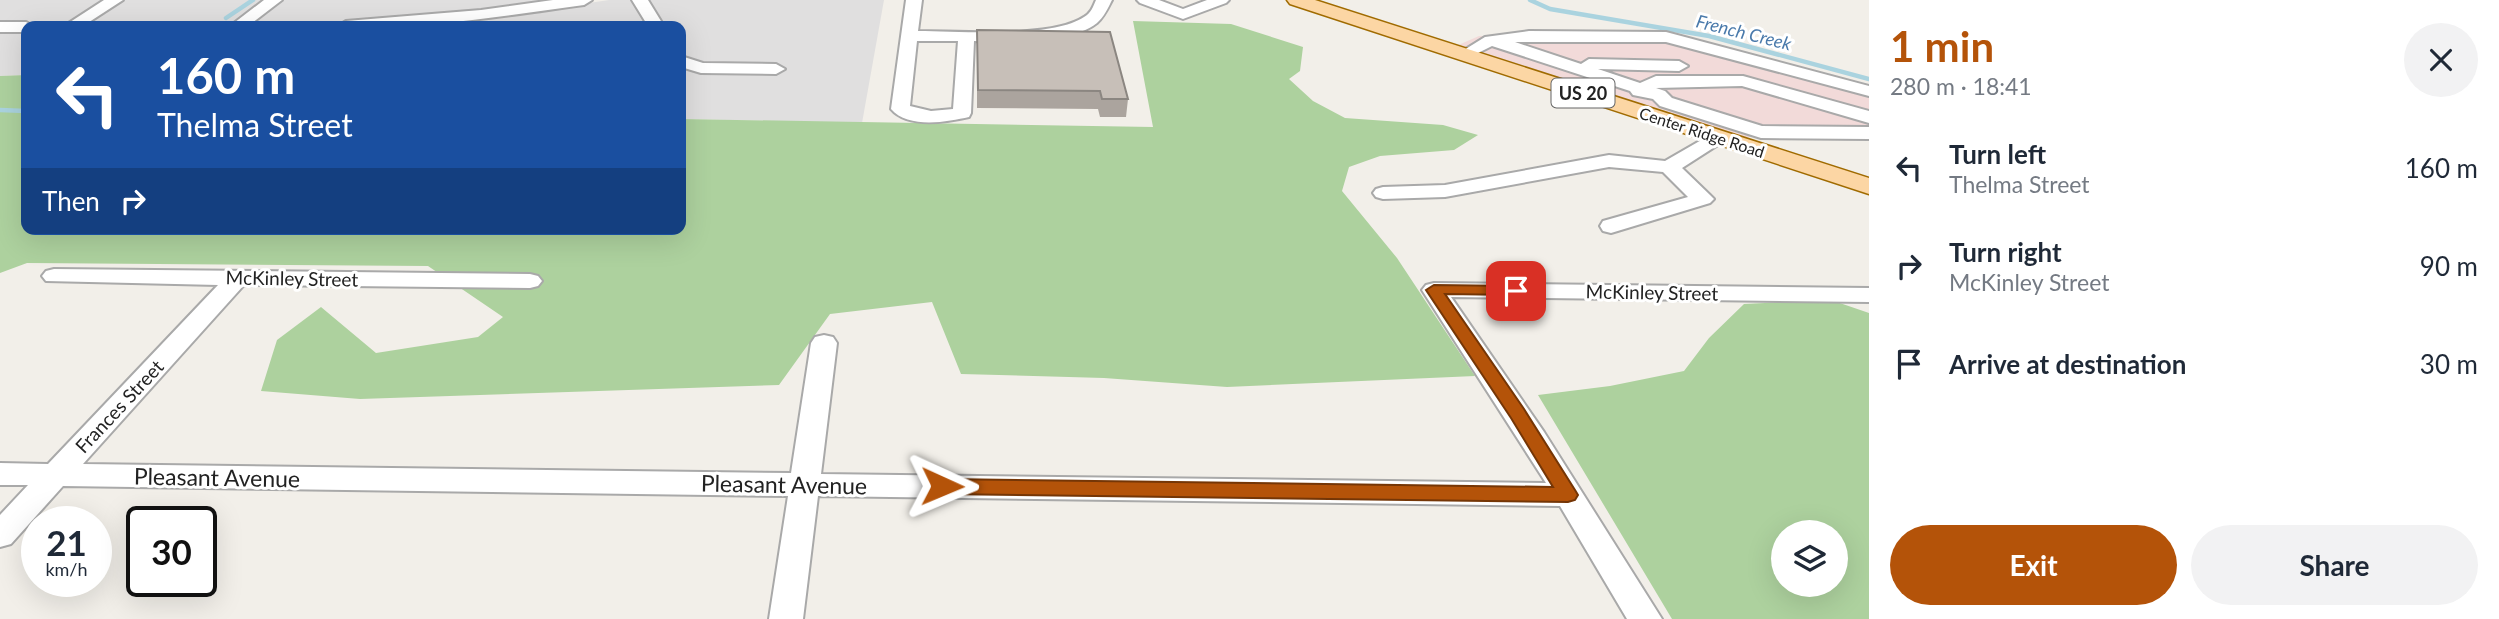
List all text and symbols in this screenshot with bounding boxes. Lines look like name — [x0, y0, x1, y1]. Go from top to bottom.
water label: French Creek — [1694, 10, 1794, 55]
text: 1 min — [1890, 21, 1994, 71]
button: close — [2404, 23, 2478, 97]
text: 160 m — [157, 46, 295, 104]
icon: left — [42, 49, 133, 140]
text: 280 m · 18:41 — [1890, 72, 2032, 100]
road number: US 20 — [1552, 78, 1614, 108]
street label: Center Ridge Road — [1637, 103, 1767, 161]
text: Thelma Street — [157, 105, 353, 144]
text: Turn left — [1949, 138, 2046, 170]
icon: left — [1890, 149, 1928, 187]
text: 160 m — [2405, 152, 2478, 184]
text: Thelma Street — [1949, 170, 2090, 198]
icon: right — [114, 182, 152, 220]
text: Then — [42, 185, 100, 217]
text: Turn right — [1949, 236, 2062, 268]
icon: right — [1890, 247, 1928, 285]
text: 90 m — [2420, 250, 2478, 282]
pin — [1486, 261, 1546, 321]
street label: McKinley Street — [226, 265, 359, 291]
text: McKinley Street — [1949, 268, 2109, 296]
icon: arrive — [1497, 272, 1535, 310]
street label: McKinley Street — [1586, 279, 1719, 305]
icon: arrive — [1890, 345, 1928, 383]
text: Arrive at destination — [1949, 348, 2186, 380]
text: 30 m — [2420, 348, 2478, 380]
street label: Frances Street — [70, 355, 168, 457]
position arrow — [905, 449, 979, 523]
street label: Pleasant Avenue — [134, 462, 300, 492]
street label: Pleasant Avenue — [701, 469, 867, 499]
speed limit sign: 30 — [126, 506, 217, 597]
map controls — [1771, 520, 1848, 597]
button: layers — [1771, 520, 1848, 597]
text: 21 — [46, 521, 87, 563]
button: Exit — [1890, 525, 2177, 605]
button: Share — [2191, 525, 2478, 605]
text: km/h — [45, 558, 88, 580]

